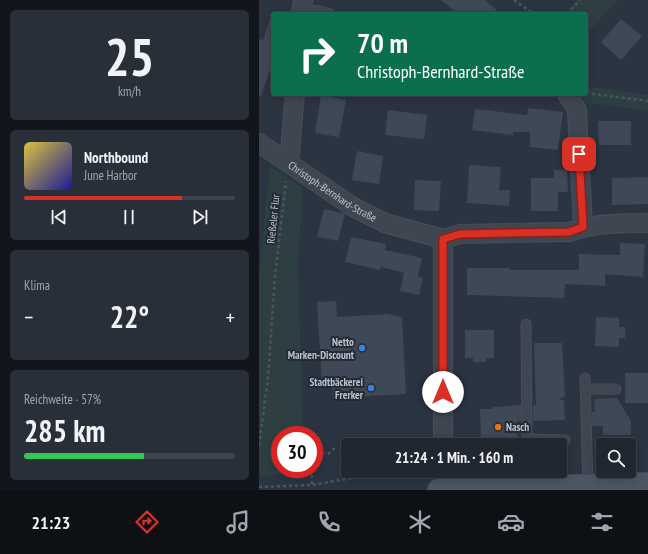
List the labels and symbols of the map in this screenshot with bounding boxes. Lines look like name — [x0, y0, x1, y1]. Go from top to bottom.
pin — [562, 137, 596, 171]
street label: Christoph-Bernhard-Straße — [285, 158, 379, 225]
street label: Rießeler Flur — [263, 194, 283, 244]
place label: Netto Marken-Discount — [288, 335, 355, 362]
marker: Netto Marken-Discount — [357, 343, 367, 353]
position arrow — [422, 371, 464, 413]
place label: Stadtbäckerei Frerker — [310, 375, 364, 402]
marker: Stadtbäckerei Frerker — [366, 383, 376, 393]
place label: Nasch — [506, 420, 529, 434]
marker: Nasch — [493, 422, 503, 432]
speed limit sign: 30 — [271, 426, 323, 478]

